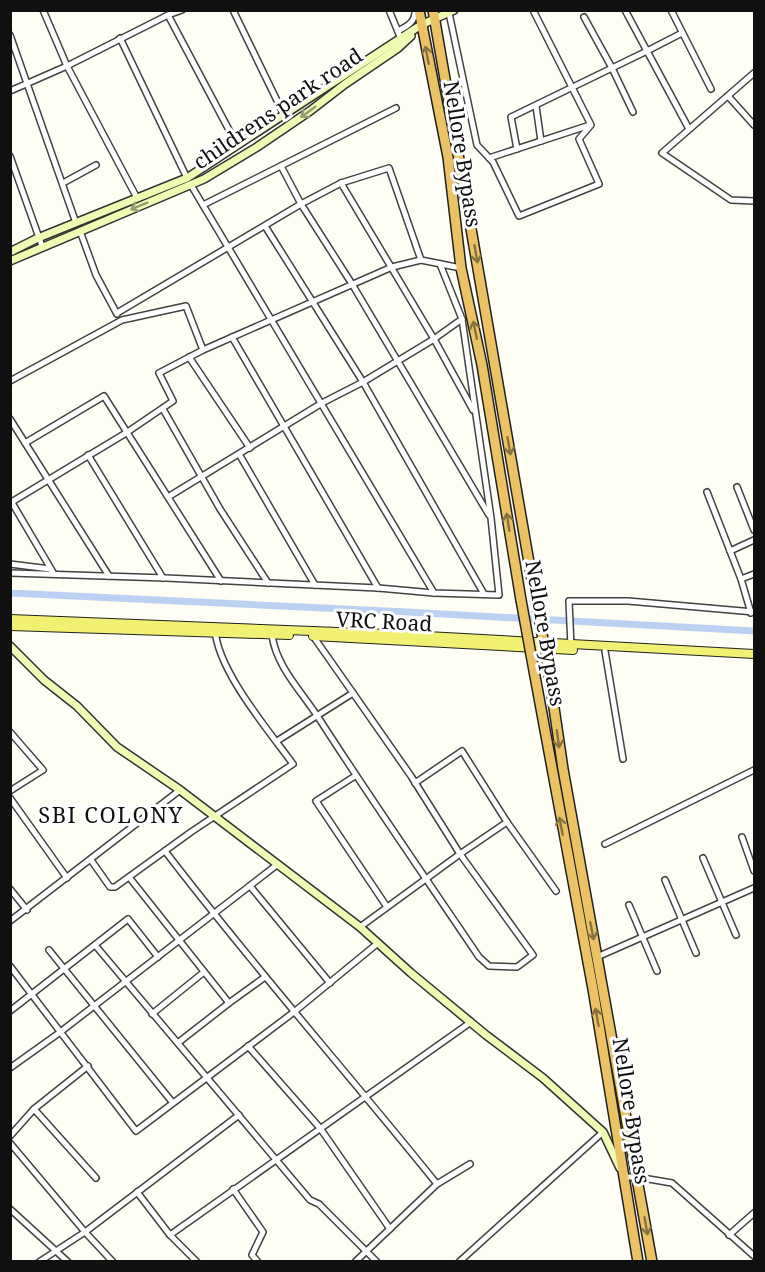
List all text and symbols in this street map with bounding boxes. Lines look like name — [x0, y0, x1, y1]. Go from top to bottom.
street label: childrens park road — [187, 41, 368, 175]
one-way arrow — [421, 46, 432, 65]
street label: Nellore Bypass — [438, 79, 488, 229]
one-way arrow — [301, 106, 317, 118]
one-way arrow — [130, 201, 148, 212]
one-way arrow — [471, 244, 482, 263]
one-way arrow — [468, 321, 480, 340]
one-way arrow — [504, 436, 515, 456]
one-way arrow — [502, 513, 513, 532]
street label: Nellore Bypass — [519, 558, 573, 708]
street label: VRC Road — [335, 604, 433, 638]
one-way arrow — [553, 728, 564, 748]
district label: SBI COLONY — [38, 799, 184, 829]
one-way arrow — [555, 816, 566, 836]
one-way arrow — [587, 920, 598, 940]
one-way arrow — [592, 1008, 603, 1028]
street label: Nellore Bypass — [607, 1036, 657, 1186]
one-way arrow — [640, 1216, 651, 1235]

